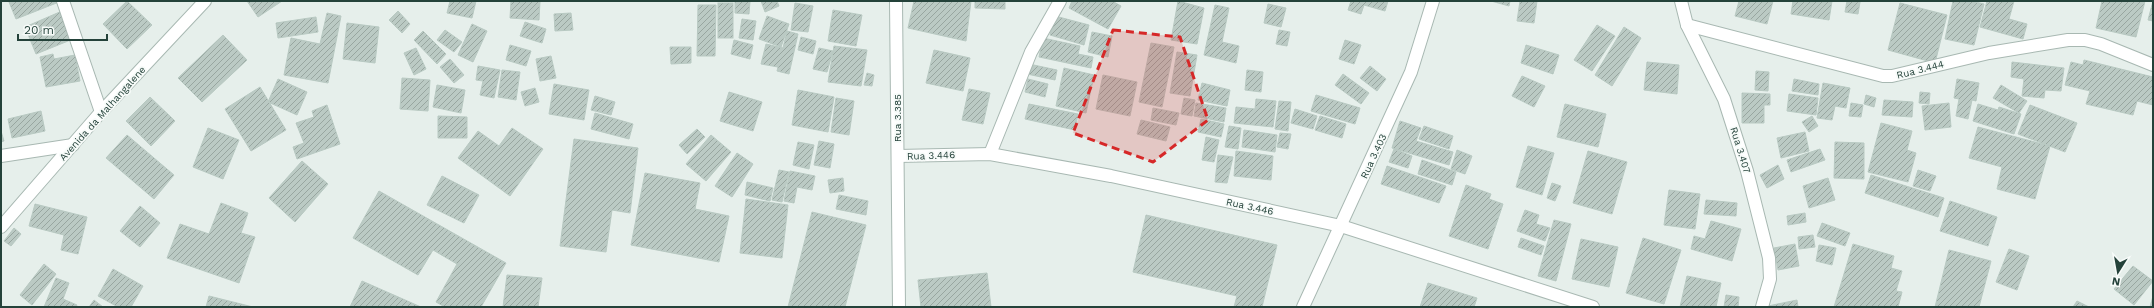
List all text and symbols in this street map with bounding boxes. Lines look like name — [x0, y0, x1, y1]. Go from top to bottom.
scale bar — [18, 16, 107, 42]
text: 20 m — [24, 23, 54, 37]
street label: Rua 3.444 — [1895, 58, 1945, 81]
street label: Avenida da Malhangalene — [57, 64, 148, 163]
street label: Rua 3.385 — [892, 94, 903, 142]
street label: Rua 3.407 — [1728, 126, 1753, 175]
street label: Rua 3.403 — [1358, 132, 1389, 180]
street label: Rua 3.446 — [907, 149, 955, 162]
street label: Rua 3.446 — [1225, 196, 1275, 217]
north arrow — [2098, 252, 2138, 292]
text: N — [2111, 274, 2121, 288]

